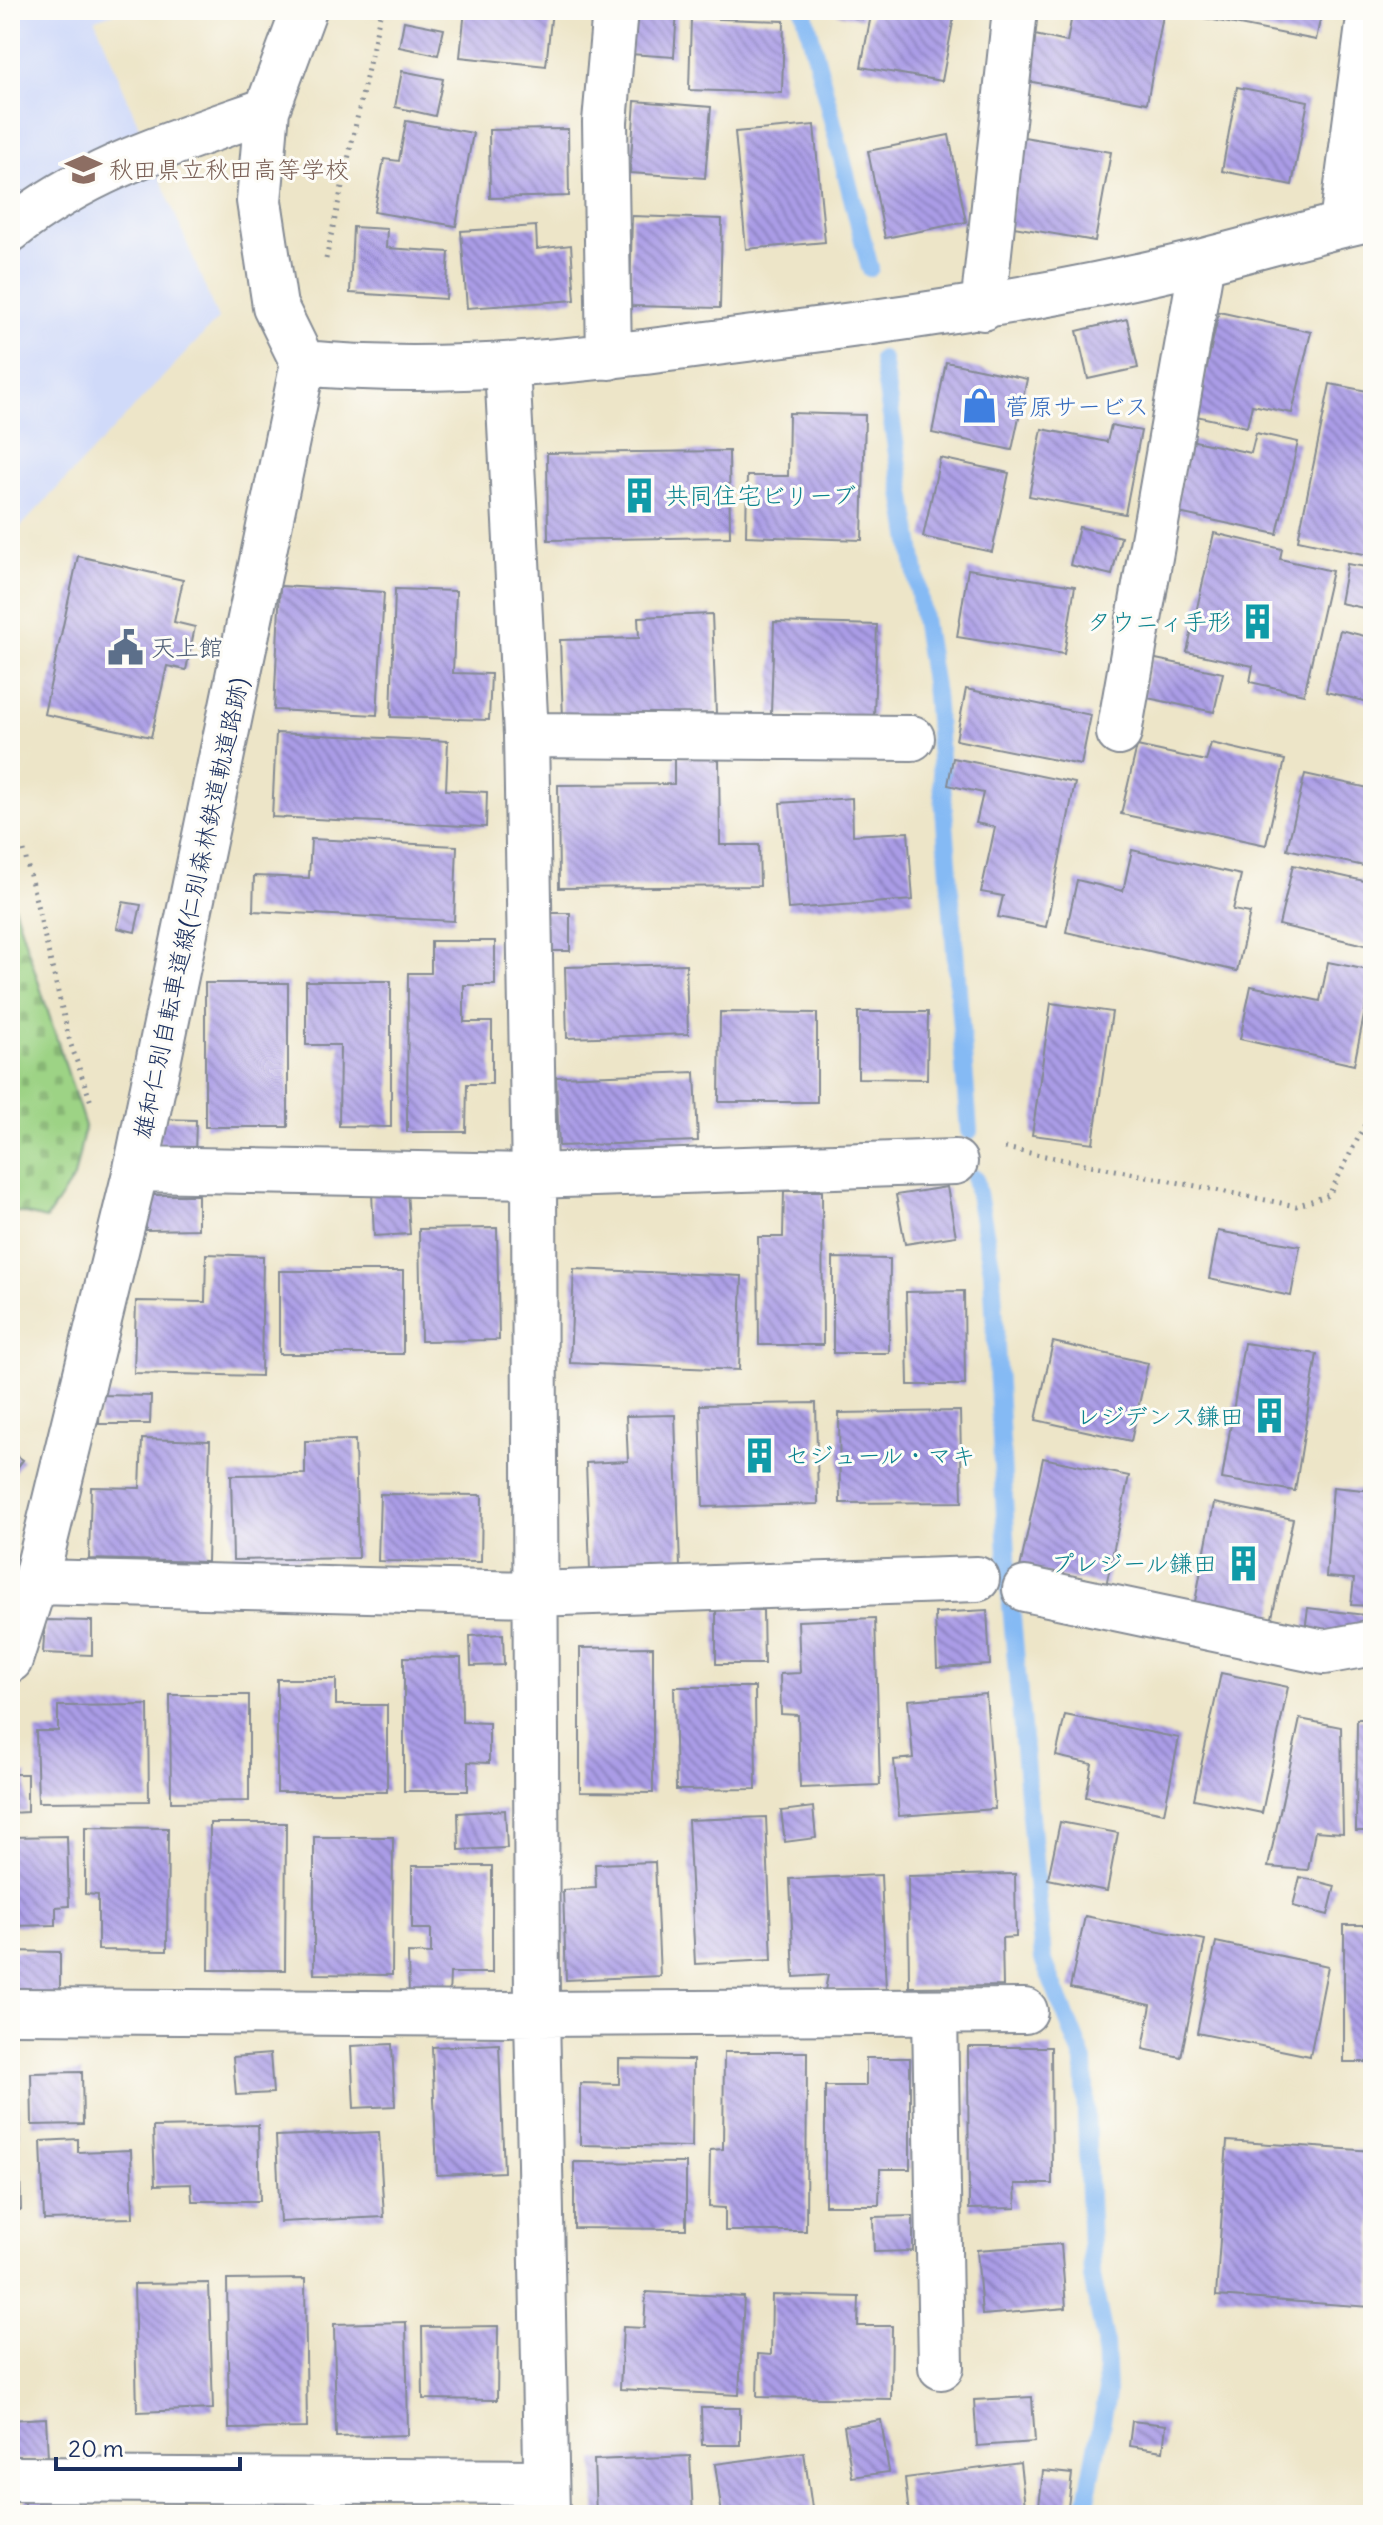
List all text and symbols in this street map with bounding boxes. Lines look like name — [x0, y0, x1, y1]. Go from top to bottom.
school or university icon: 秋田県立秋田高等学校 — [64, 150, 102, 188]
place label: 秋田県立秋田高等学校 — [109, 154, 349, 184]
shop icon: 菅原サービス — [960, 387, 998, 425]
place label: 菅原サービス — [1005, 391, 1149, 421]
building icon: 共同住宅ビリーブ — [620, 476, 658, 514]
place label: 共同住宅ビリーブ — [665, 480, 856, 510]
building icon: タウニィ手形 — [1238, 602, 1276, 640]
place label: タウニィ手形 — [1087, 606, 1231, 636]
public building icon: 天上館 — [106, 628, 144, 666]
place label: 天上館 — [151, 632, 223, 662]
street label: 雄和仁別自転車道線(仁別森林鉄道軌道路跡) — [126, 675, 254, 1141]
building icon: レジデンス鎌田 — [1251, 1397, 1289, 1435]
place label: レジデンス鎌田 — [1076, 1401, 1244, 1431]
building icon: セジュール・マキ — [740, 1436, 778, 1474]
place label: セジュール・マキ — [785, 1440, 976, 1470]
building icon: プレジール鎌田 — [1224, 1544, 1262, 1582]
place label: プレジール鎌田 — [1050, 1548, 1217, 1578]
scale bar — [56, 2421, 240, 2471]
text: 20 m — [68, 2433, 124, 2463]

